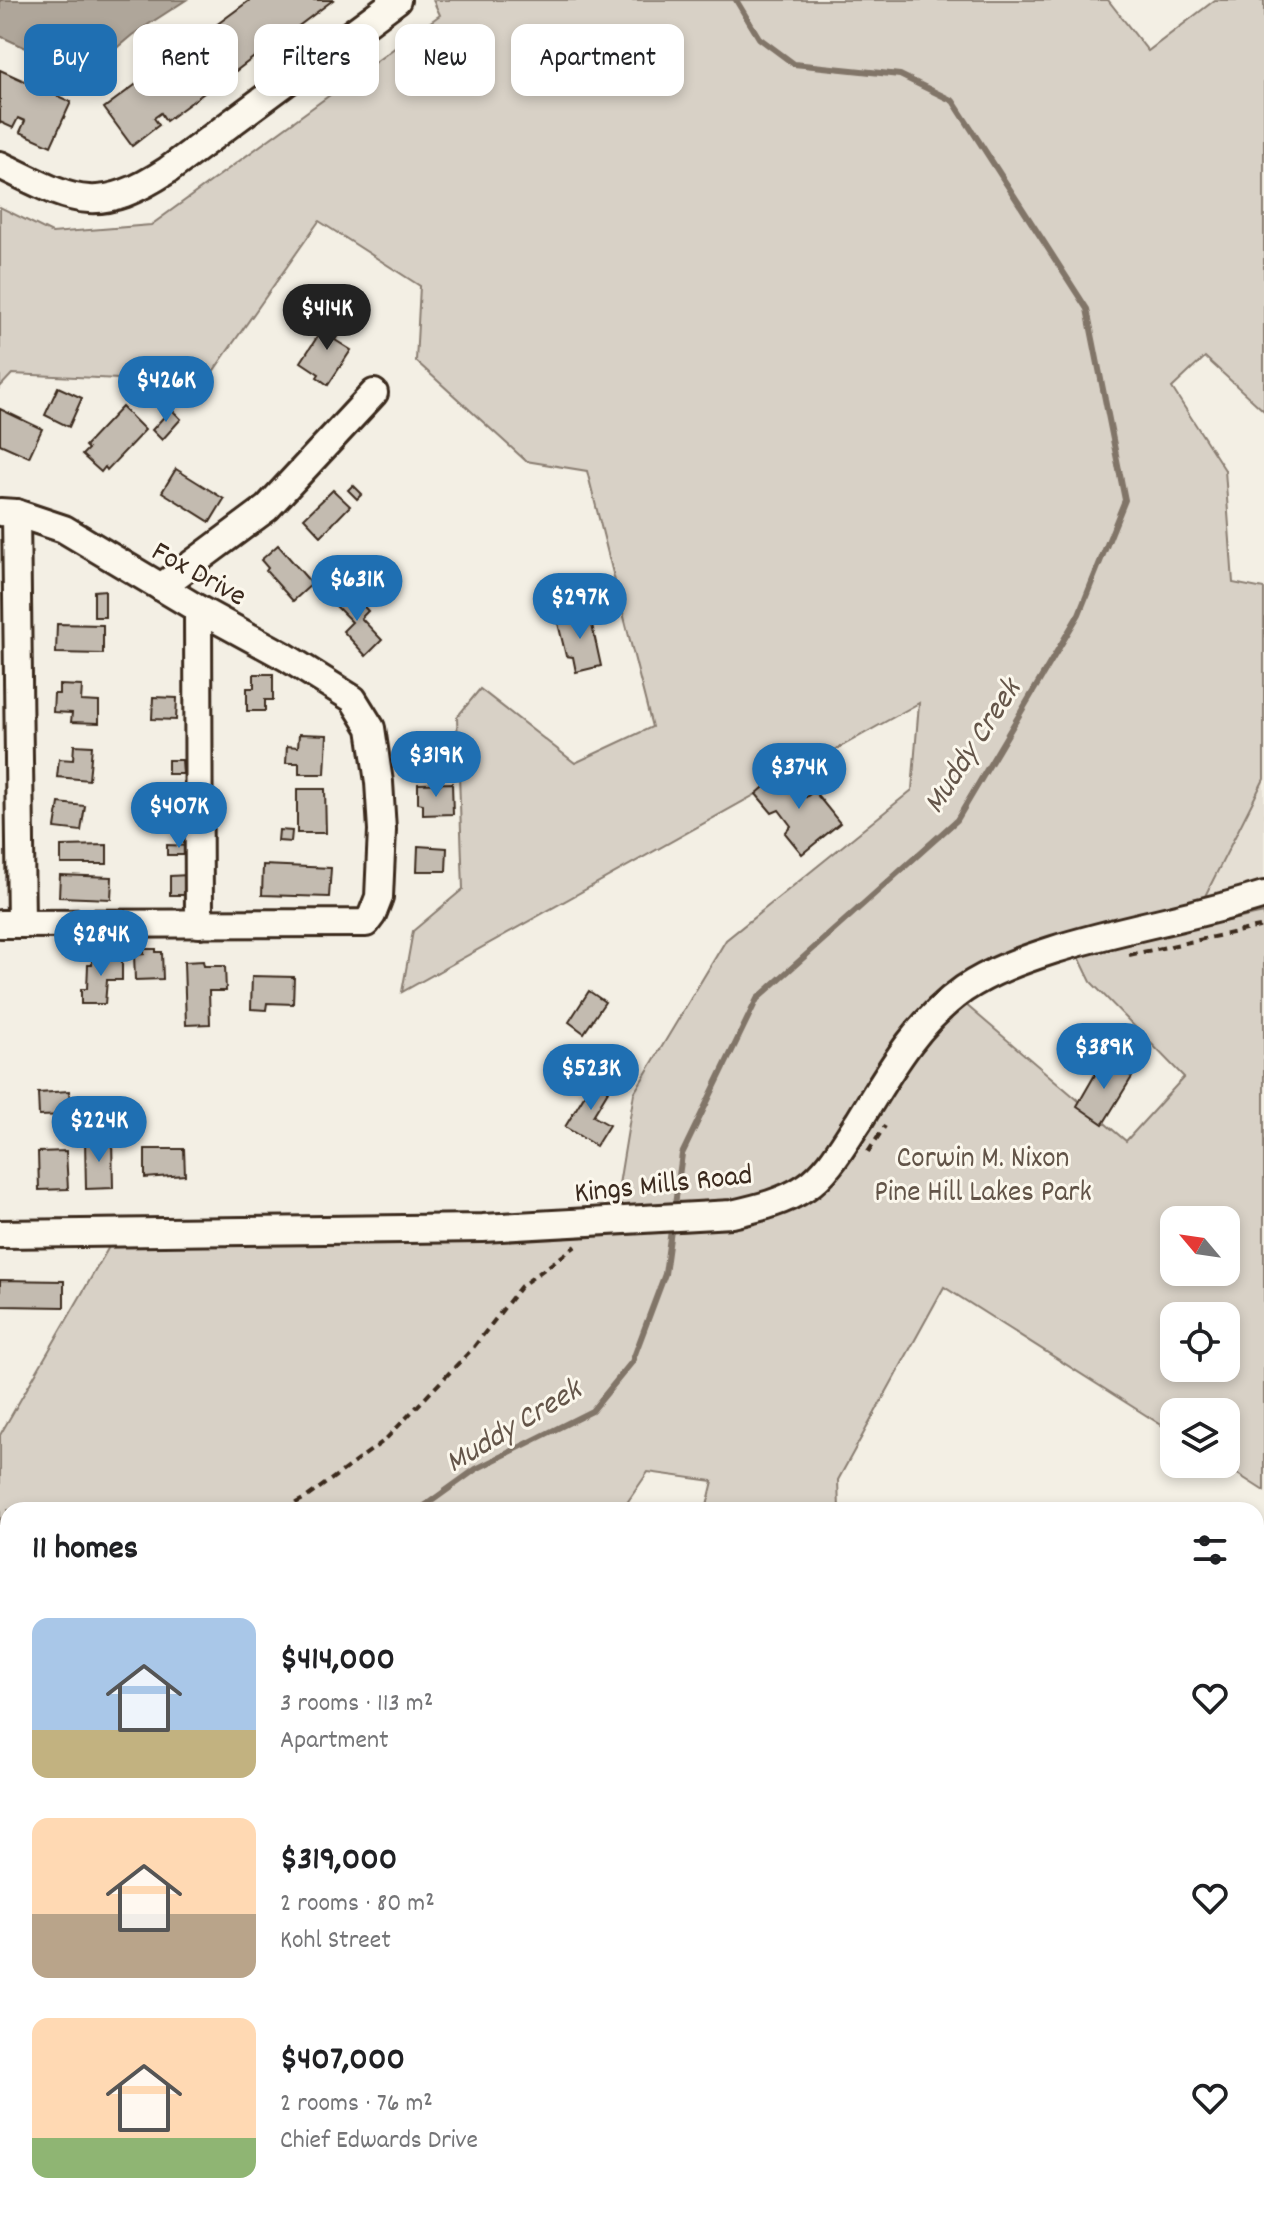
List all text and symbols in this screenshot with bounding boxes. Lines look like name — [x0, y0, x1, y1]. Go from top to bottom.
chip: Buy — [24, 24, 117, 96]
chip: Rent — [133, 24, 238, 96]
chip: Filters — [254, 24, 379, 96]
chip: New — [395, 24, 495, 96]
chip: Apartment — [511, 24, 684, 96]
pin: $414K — [271, 284, 383, 352]
text: $414K — [301, 291, 353, 328]
pin: $426K — [110, 356, 222, 424]
text: $426K — [136, 363, 196, 400]
street label: Fox Drive — [143, 532, 253, 620]
pin: $631K — [301, 555, 413, 623]
text: $631K — [329, 562, 385, 599]
pin: $297K — [524, 573, 636, 641]
text: $297K — [551, 580, 609, 617]
water label: Muddy Creek — [914, 669, 1036, 824]
pin: $319K — [380, 731, 492, 799]
text: $319K — [409, 738, 463, 775]
pin: $374K — [743, 743, 855, 811]
text: $374K — [770, 750, 828, 787]
pin: $407K — [123, 782, 235, 850]
text: $407K — [149, 789, 209, 826]
pin: $284K — [45, 910, 157, 978]
text: $284K — [72, 917, 130, 954]
pin: $389K — [1048, 1023, 1160, 1091]
text: $389K — [1074, 1030, 1134, 1067]
pin: $523K — [535, 1044, 647, 1112]
text: $523K — [561, 1051, 621, 1088]
pin: $224K — [43, 1096, 155, 1164]
text: $224K — [70, 1103, 128, 1140]
park label: Corwin M. Nixon Pine Hill Lakes Park — [874, 1139, 1092, 1216]
street label: Kings Mills Road — [572, 1156, 755, 1217]
north arrow — [1160, 1206, 1240, 1286]
map controls — [1160, 1206, 1240, 1478]
button: locate — [1160, 1302, 1240, 1382]
water label: Muddy Creek — [438, 1368, 594, 1487]
button: layers — [1160, 1398, 1240, 1478]
text: 11 homes — [32, 1526, 138, 1575]
icon: filters — [1188, 1528, 1232, 1572]
text: $414,000 — [280, 1637, 395, 1686]
icon: home — [96, 1650, 192, 1746]
icon: heart — [1188, 1676, 1232, 1720]
text: 3 rooms · 113 m² — [280, 1686, 433, 1723]
text: Apartment — [280, 1723, 389, 1760]
text: $319,000 — [280, 1837, 397, 1886]
icon: home — [96, 1850, 192, 1946]
icon: heart — [1188, 1876, 1232, 1920]
text: 2 rooms · 80 m² — [280, 1886, 435, 1923]
text: Kohl Street — [280, 1923, 391, 1960]
text: $407,000 — [280, 2037, 405, 2086]
icon: home — [96, 2050, 192, 2146]
icon: heart — [1188, 2076, 1232, 2120]
text: 2 rooms · 76 m² — [280, 2086, 433, 2123]
text: Chief Edwards Drive — [280, 2123, 478, 2160]

